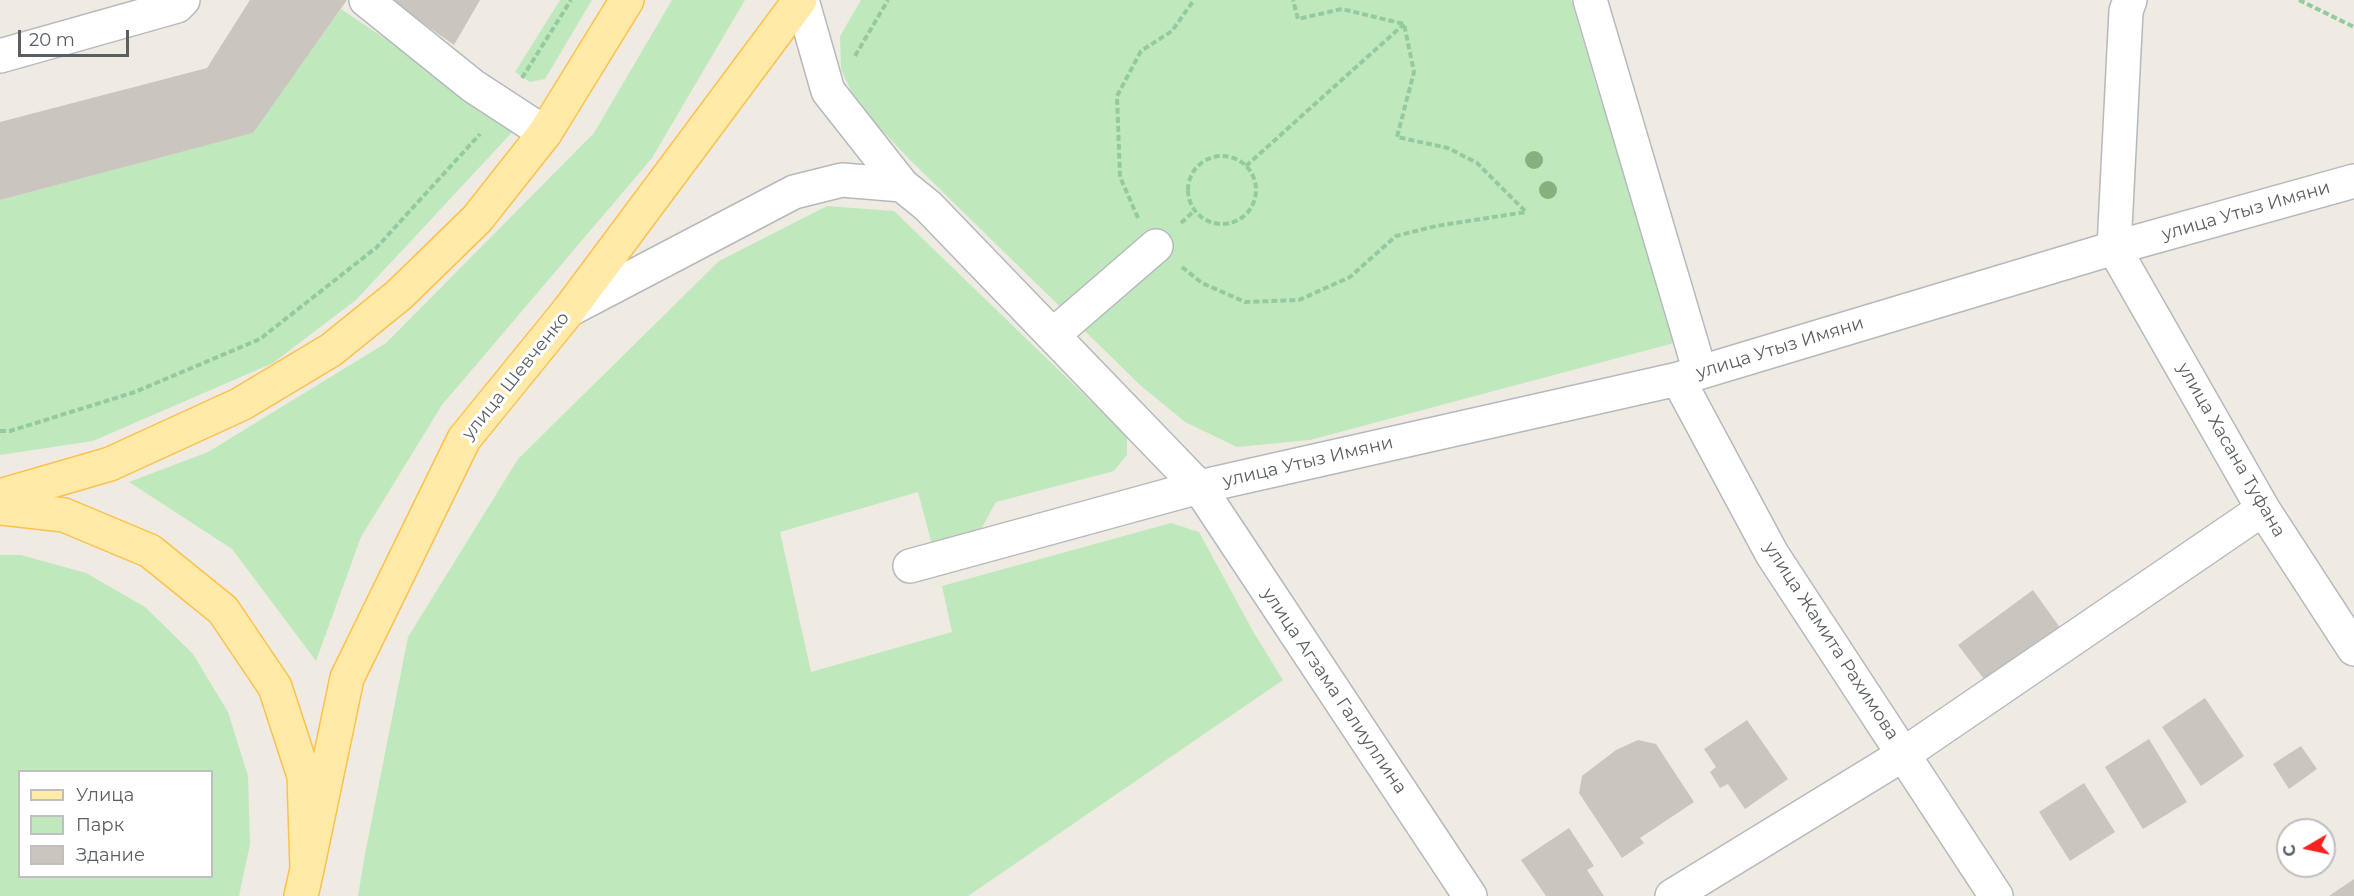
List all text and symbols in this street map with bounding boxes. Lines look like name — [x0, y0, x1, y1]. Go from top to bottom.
scale bar — [21, 18, 132, 56]
text: 20 m — [29, 29, 75, 51]
street label: улица Утыз Имяни — [2159, 177, 2333, 245]
street label: улица Шевченко — [458, 308, 574, 444]
street label: улица Утыз Имяни — [1694, 312, 1866, 384]
street label: улица Хасана Туфана — [2172, 359, 2290, 541]
street label: улица Утыз Имяни — [1221, 432, 1395, 492]
street label: улица Жамита Рахимова — [1759, 538, 1903, 744]
street label: улица Агзама Галиуллина — [1257, 584, 1411, 798]
legend — [18, 770, 213, 878]
text: Улица — [76, 784, 134, 806]
text: Парк — [76, 814, 124, 836]
north arrow — [2276, 818, 2336, 878]
text: С — [2279, 843, 2300, 858]
text: Здание — [76, 844, 145, 866]

